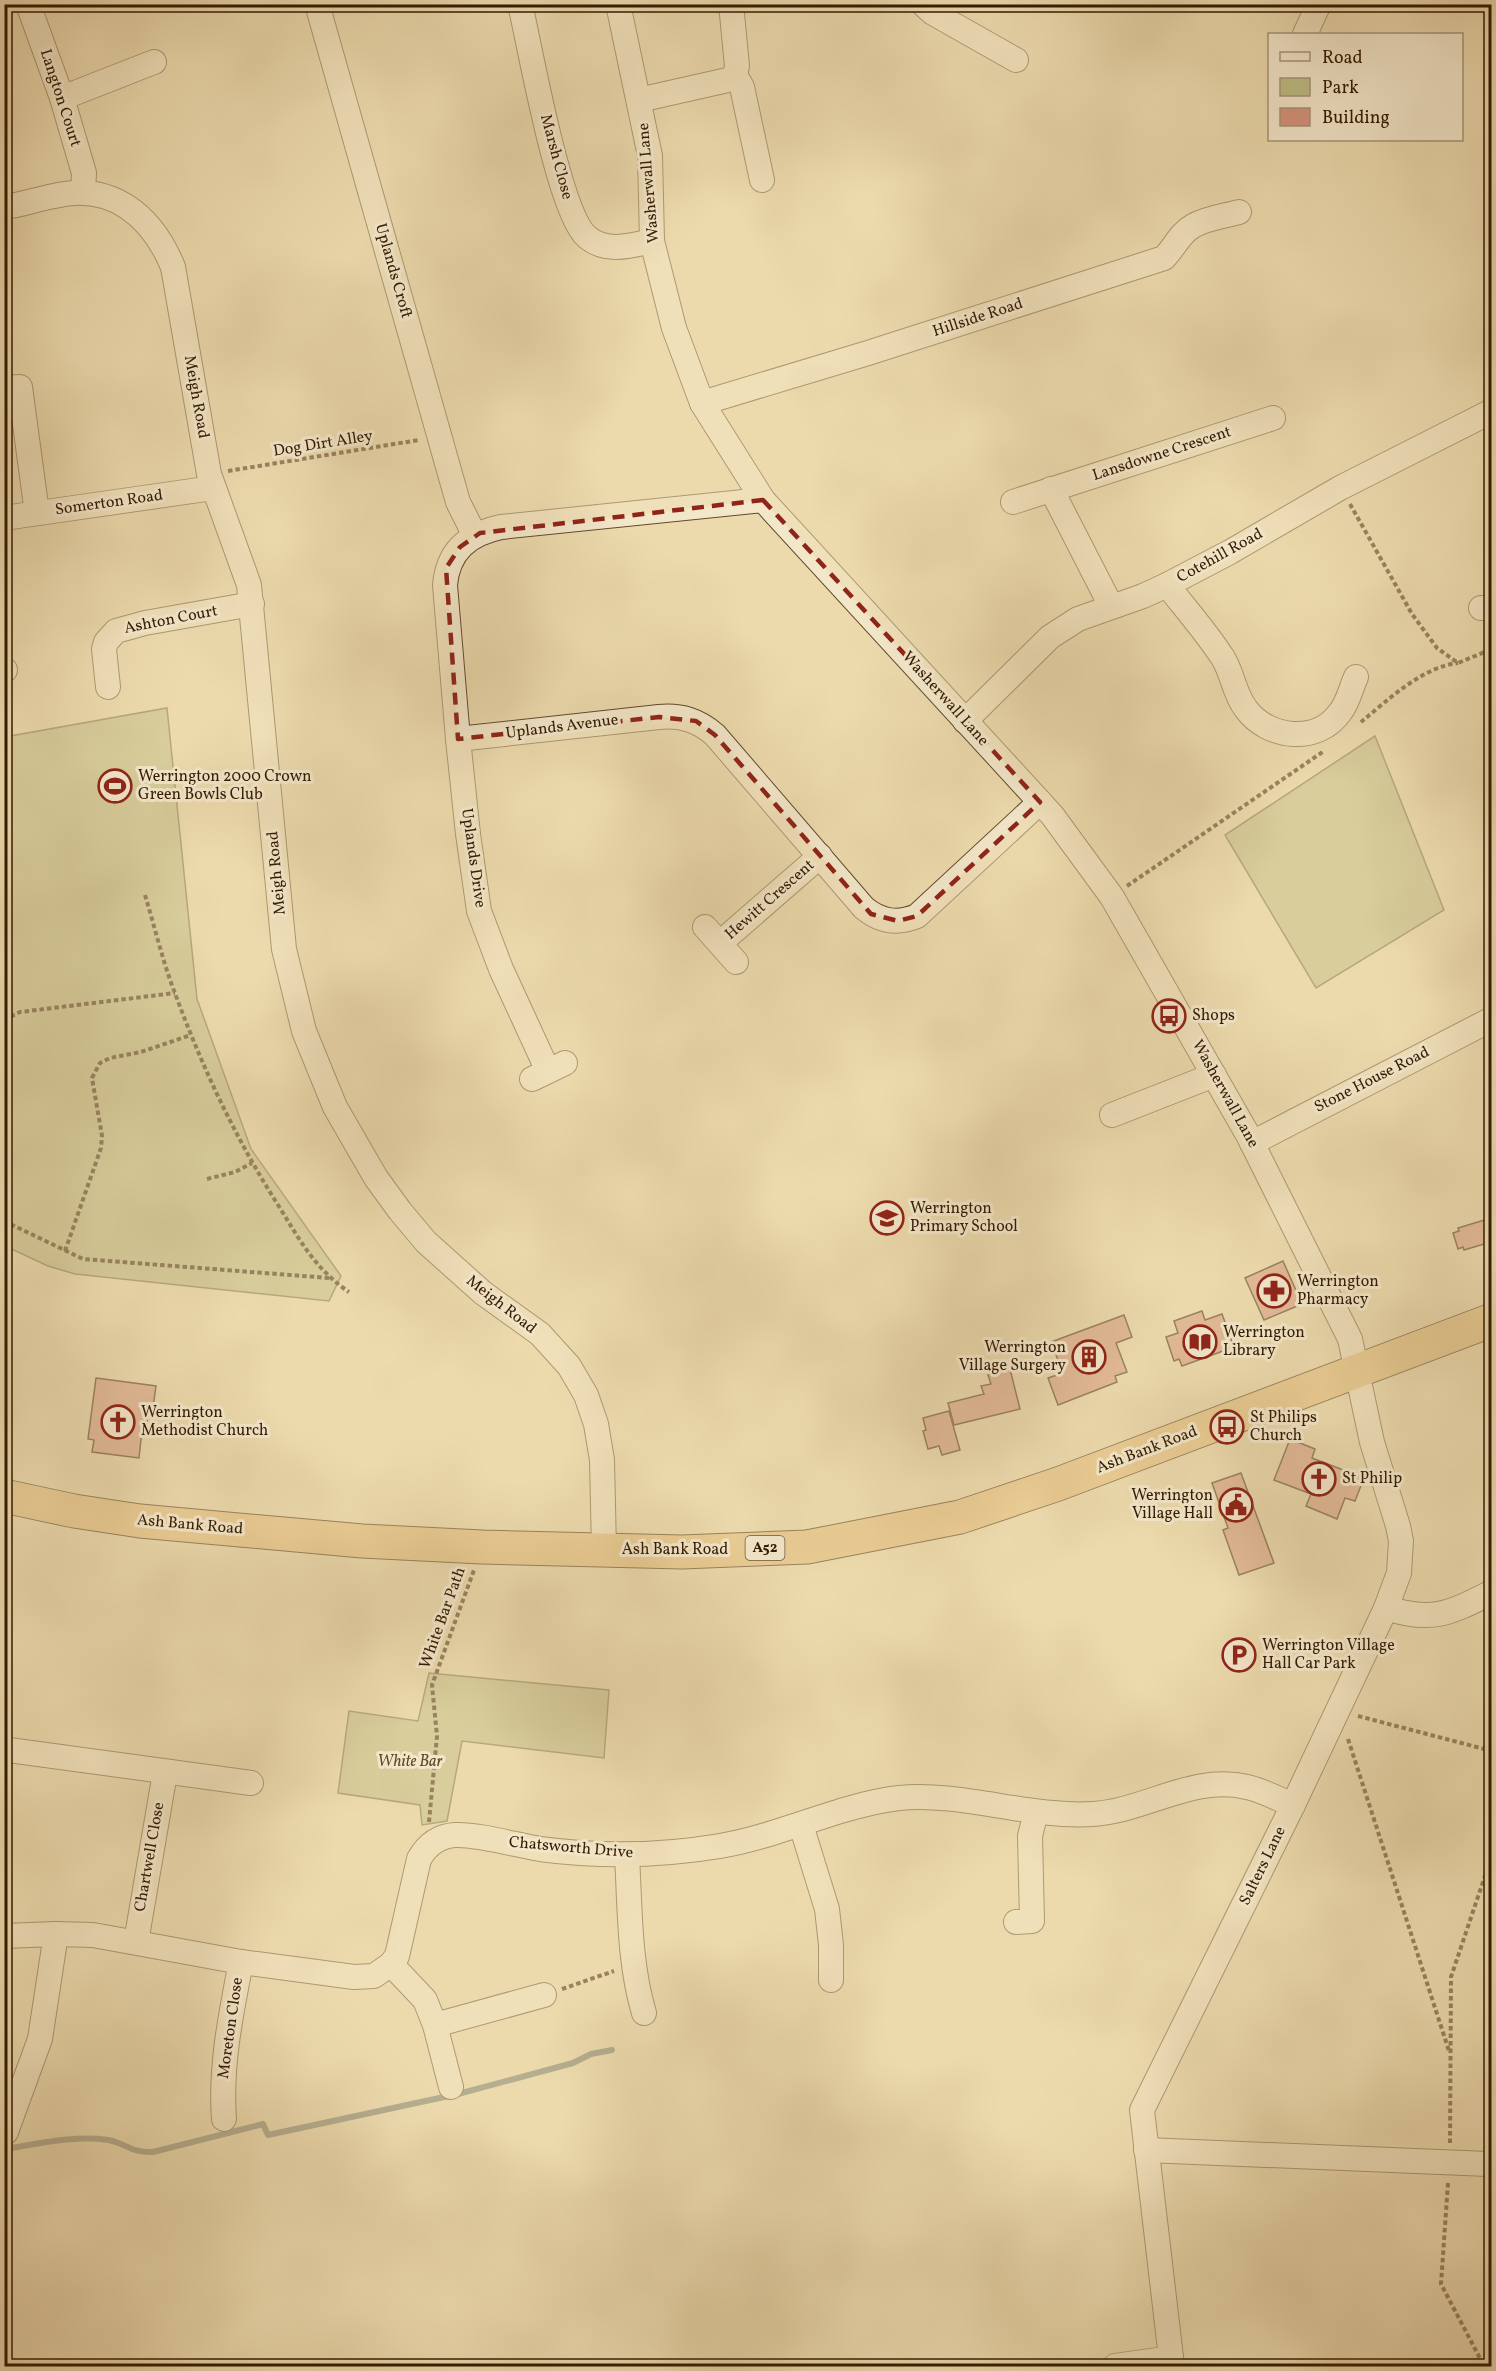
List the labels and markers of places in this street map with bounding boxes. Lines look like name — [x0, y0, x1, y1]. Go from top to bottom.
place label: Werrington 2000 Crown Green Bowls Club — [138, 766, 312, 806]
sports icon: Werrington 2000 Crown Green Bowls Club — [97, 768, 133, 804]
bus stop icon: Shops — [1151, 998, 1187, 1034]
place label: Shops — [1192, 1005, 1235, 1027]
place label: Werrington Primary School — [910, 1198, 1018, 1238]
school or university icon: Werrington Primary School — [869, 1200, 905, 1236]
place label: Werrington Pharmacy — [1297, 1271, 1379, 1311]
pharmacy icon: Werrington Pharmacy — [1256, 1273, 1292, 1309]
place label: Werrington Library — [1223, 1322, 1305, 1362]
library icon: Werrington Library — [1182, 1324, 1218, 1360]
place label: Werrington Village Surgery — [959, 1337, 1066, 1377]
building icon: Werrington Village Surgery — [1071, 1339, 1107, 1375]
place label: Werrington Methodist Church — [141, 1402, 268, 1442]
church icon: Werrington Methodist Church — [100, 1404, 136, 1440]
place label: St Philips Church — [1250, 1407, 1317, 1447]
bus stop icon: St Philips Church — [1209, 1409, 1245, 1445]
church icon: St Philip — [1301, 1461, 1337, 1497]
place label: St Philip — [1342, 1468, 1402, 1490]
place label: Werrington Village Hall — [1131, 1485, 1213, 1525]
public building icon: Werrington Village Hall — [1218, 1487, 1254, 1523]
place label: Werrington Village Hall Car Park — [1262, 1635, 1395, 1675]
parking icon: Werrington Village Hall Car Park — [1221, 1637, 1257, 1673]

